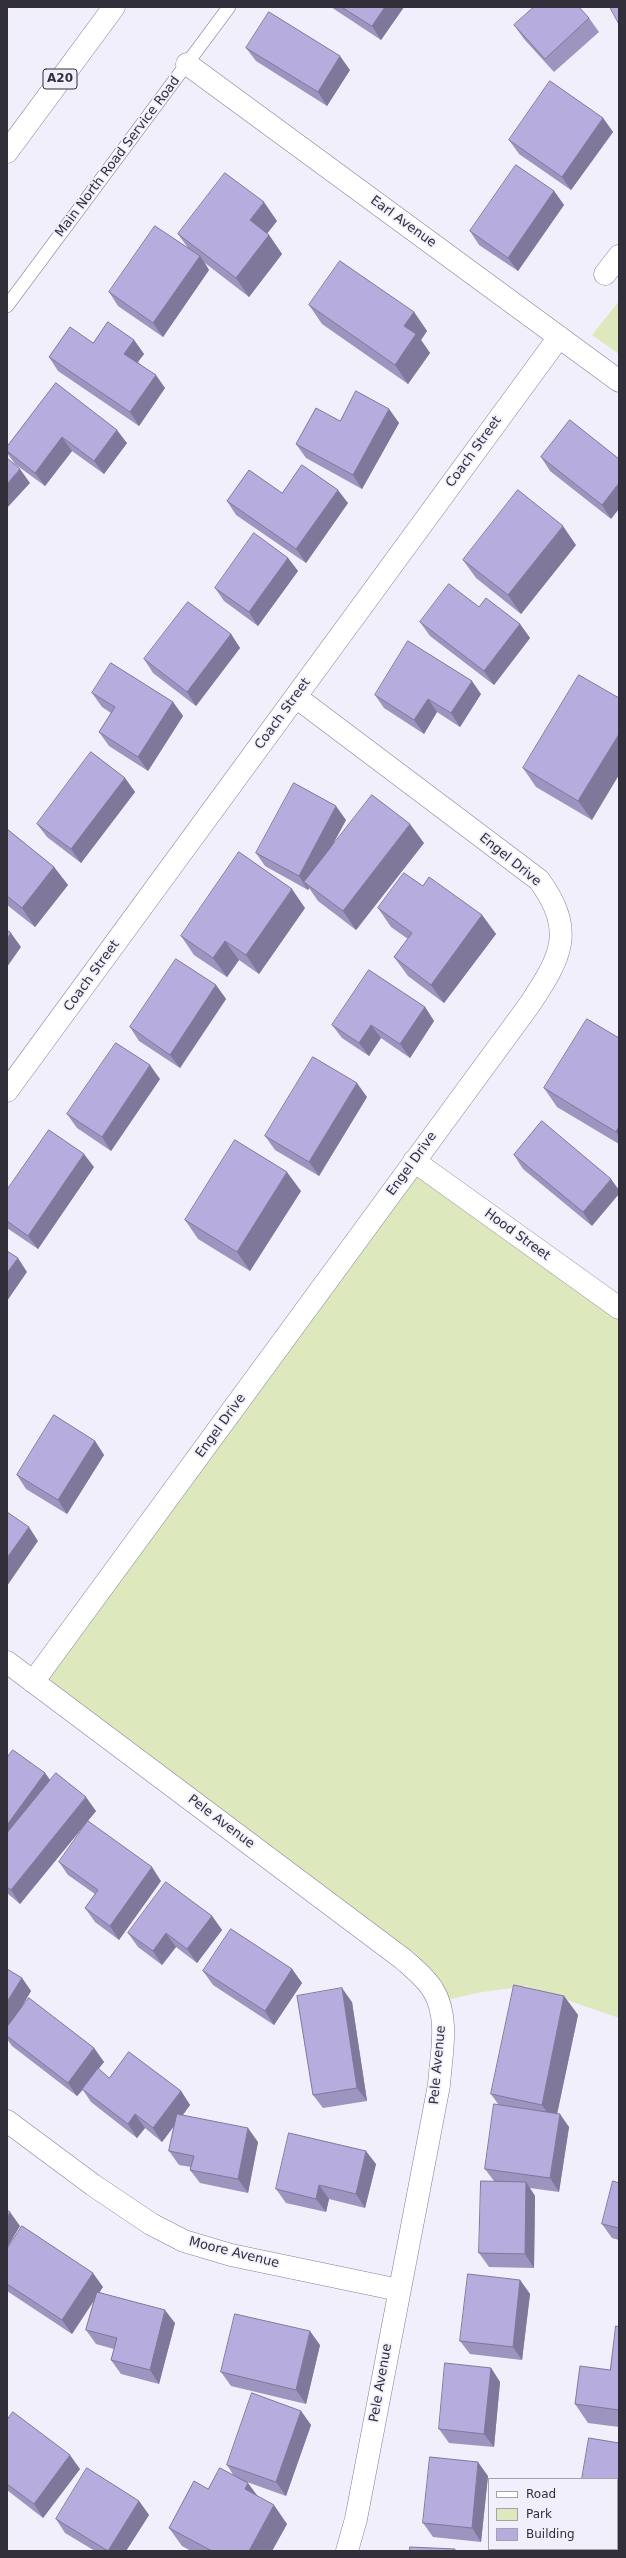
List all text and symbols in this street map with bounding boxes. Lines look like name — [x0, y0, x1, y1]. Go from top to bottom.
road number: A20 — [43, 69, 77, 89]
street label: Main North Road Service Road — [52, 74, 184, 240]
street label: Earl Avenue — [367, 193, 439, 251]
street label: Coach Street — [443, 413, 505, 491]
street label: Coach Street — [252, 675, 314, 753]
street label: Engel Drive — [476, 830, 544, 890]
street label: Coach Street — [61, 937, 123, 1015]
street label: Engel Drive — [384, 1129, 440, 1199]
street label: Hood Street — [481, 1206, 553, 1264]
street label: Engel Drive — [193, 1391, 249, 1461]
street label: Pele Avenue — [185, 1792, 257, 1852]
street label: Pele Avenue — [427, 2025, 449, 2105]
street label: Moore Avenue — [187, 2234, 281, 2272]
street label: Pele Avenue — [366, 2343, 396, 2423]
legend — [488, 2478, 618, 2550]
text: Road — [526, 2487, 556, 2501]
text: Park — [526, 2507, 552, 2521]
text: Building — [526, 2527, 575, 2541]

